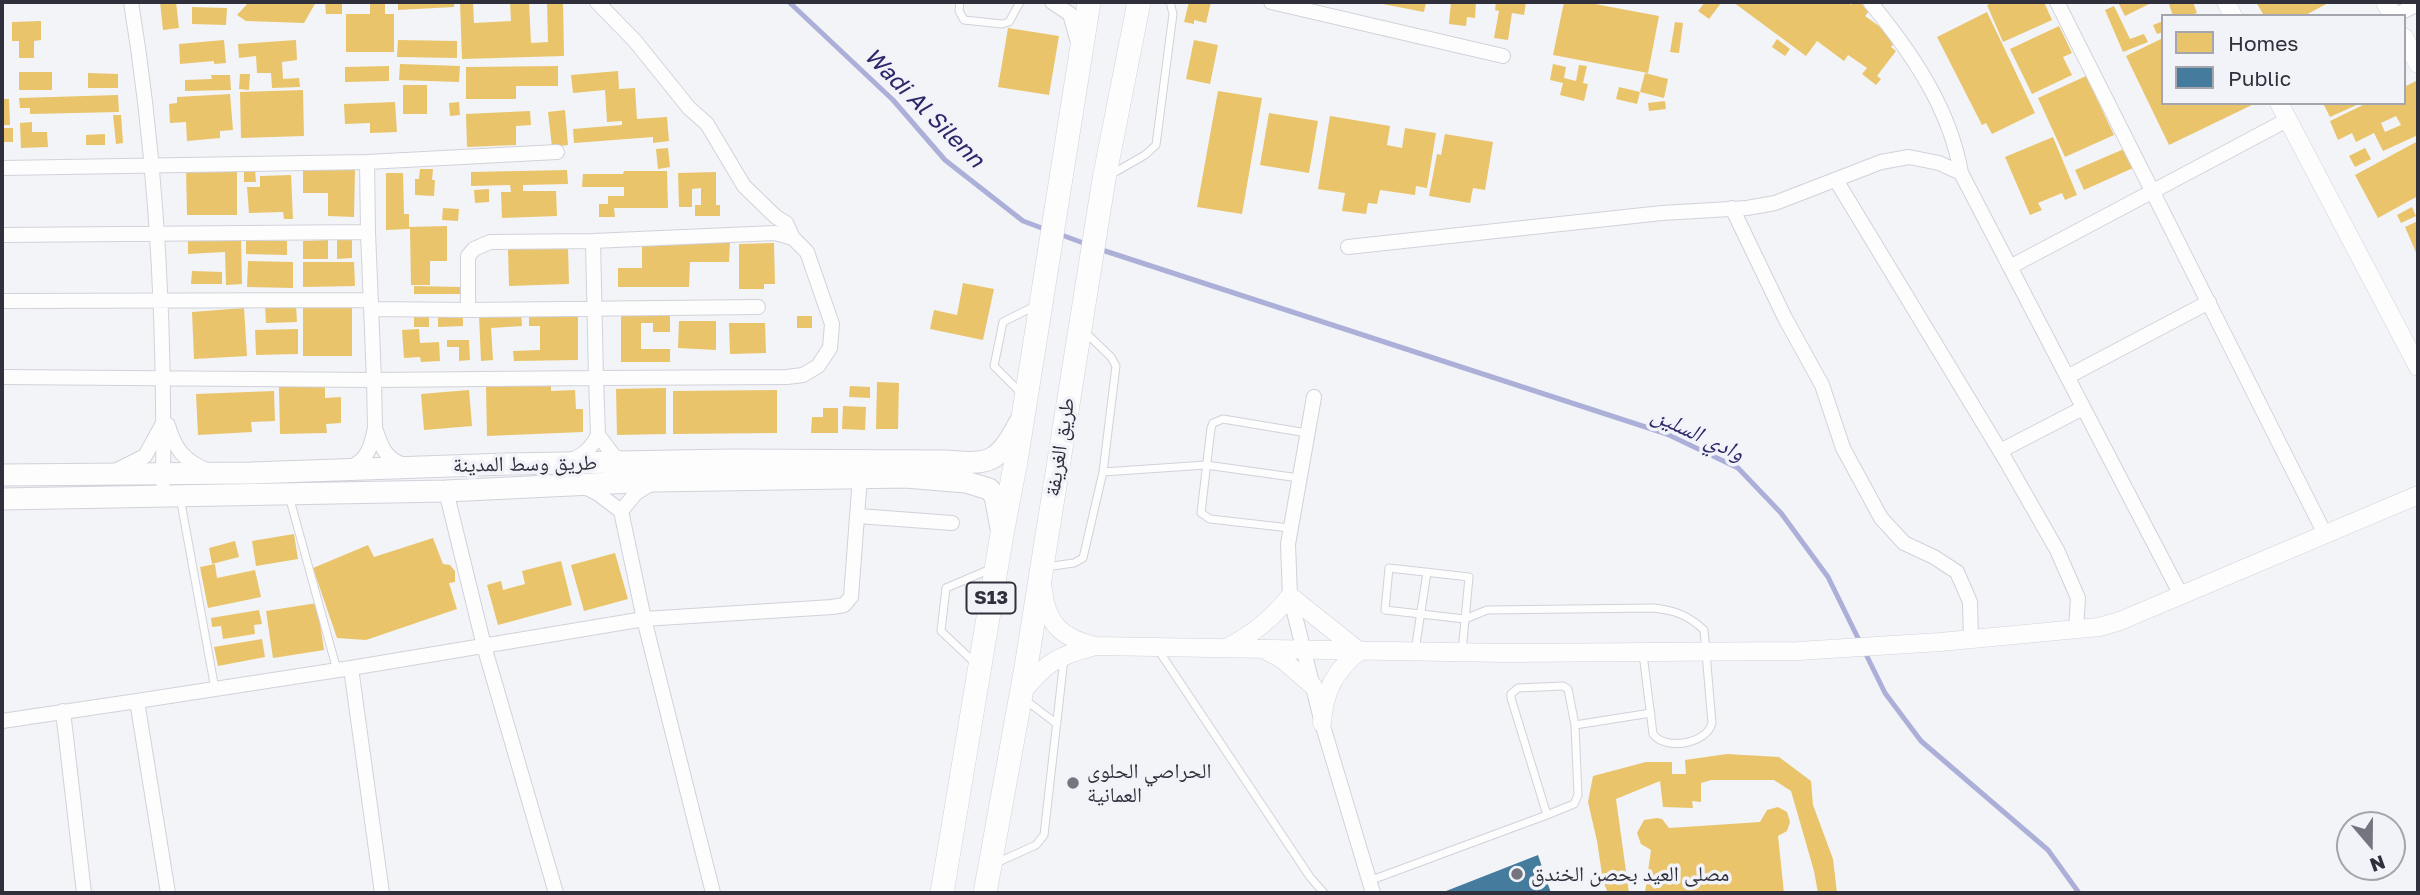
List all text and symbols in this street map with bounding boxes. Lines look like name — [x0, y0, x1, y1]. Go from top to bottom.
legend — [2161, 14, 2406, 105]
text: Homes — [2228, 30, 2298, 56]
water label: Wadi Al Silenn — [858, 42, 990, 174]
text: Public — [2228, 65, 2291, 91]
street label: طريق الغريفة — [1040, 396, 1080, 498]
water label: وادي السلين — [1647, 401, 1749, 467]
street label: طريق وسط المدينة — [453, 450, 597, 478]
road number: S13 — [967, 582, 1016, 614]
place label: الحراصي الحلوى العمانية — [1087, 758, 1211, 808]
marker: الحراصي الحلوى العمانية — [1065, 775, 1081, 791]
north arrow — [2336, 811, 2406, 881]
text: N — [2367, 851, 2388, 878]
place label: مصلى العيد بحصن الخندق — [1531, 861, 1729, 887]
marker: مصلى العيد بحصن الخندق — [1509, 866, 1525, 882]

